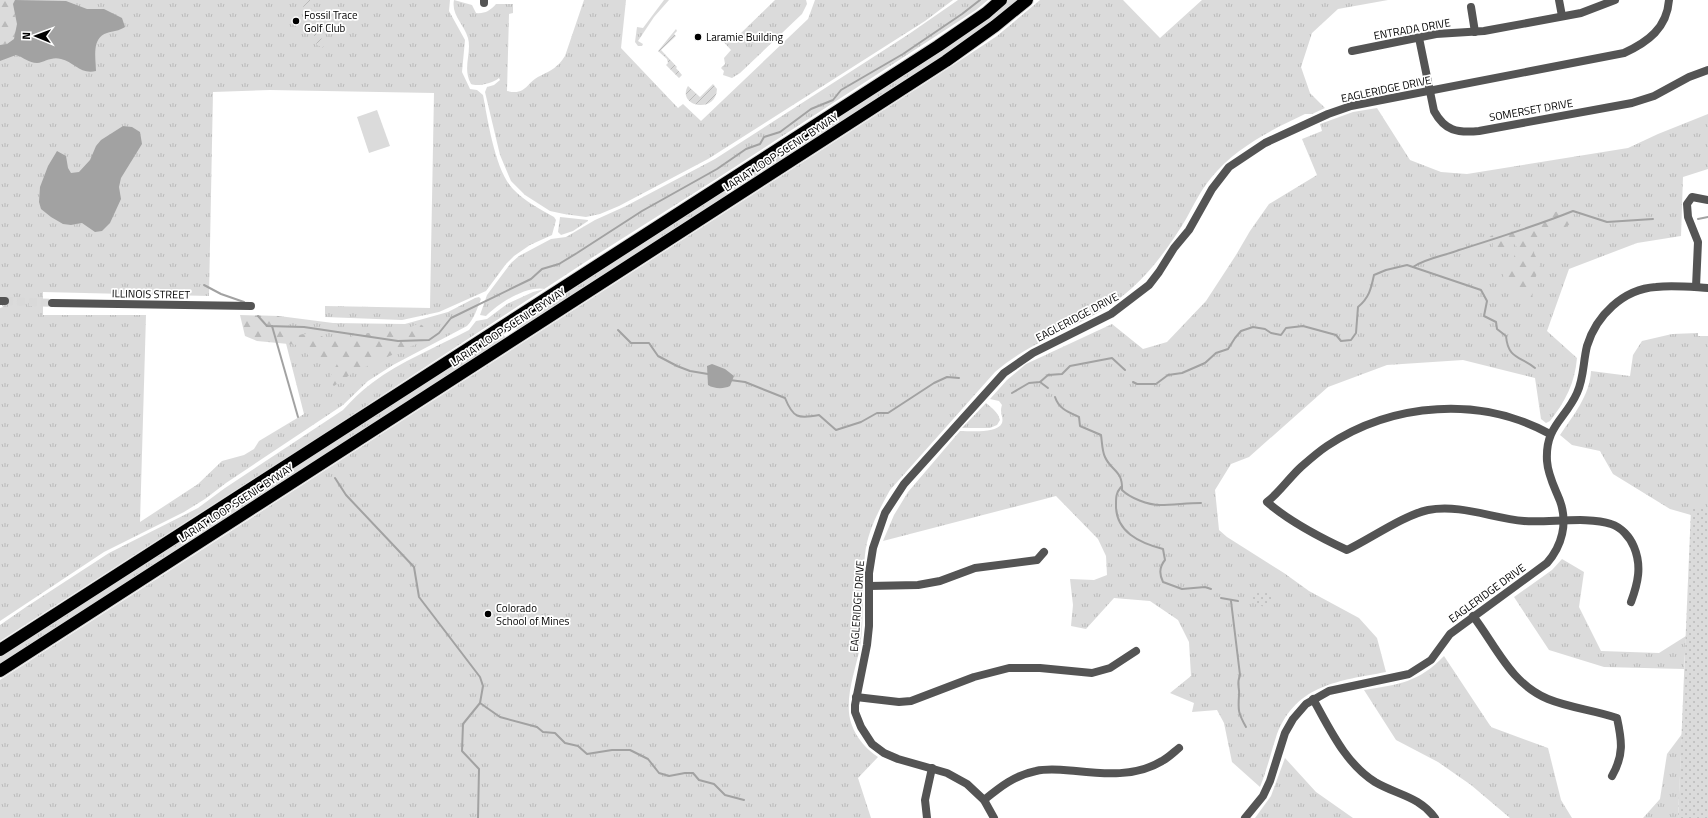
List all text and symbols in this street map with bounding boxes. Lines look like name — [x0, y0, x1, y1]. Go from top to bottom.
place label: Fossil Trace Golf Club — [304, 7, 358, 36]
street label: ENTRADA DRIVE — [1372, 14, 1452, 44]
north arrow — [16, 16, 56, 56]
marker: Fossil Trace Golf Club — [291, 16, 301, 26]
place label: Laramie Building — [706, 29, 783, 45]
text: N — [18, 32, 34, 40]
marker: Laramie Building — [693, 32, 703, 42]
street label: EAGLERIDGE DRIVE — [1340, 72, 1432, 106]
street label: SOMERSET DRIVE — [1488, 95, 1574, 125]
street label: LARIAT LOOP SCENIC BYWAY — [720, 109, 842, 195]
street label: LARIAT LOOP SCENIC BYWAY — [447, 284, 569, 370]
street label: ILLINOIS STREET — [112, 285, 190, 303]
street label: EAGLERIDGE DRIVE — [1033, 288, 1121, 346]
street label: LARIAT LOOP SCENIC BYWAY — [175, 460, 297, 546]
street label: EAGLERIDGE DRIVE — [846, 560, 868, 652]
street label: EAGLERIDGE DRIVE — [1445, 560, 1529, 626]
place label: Colorado School of Mines — [496, 600, 569, 629]
marker: Colorado School of Mines — [483, 609, 493, 619]

